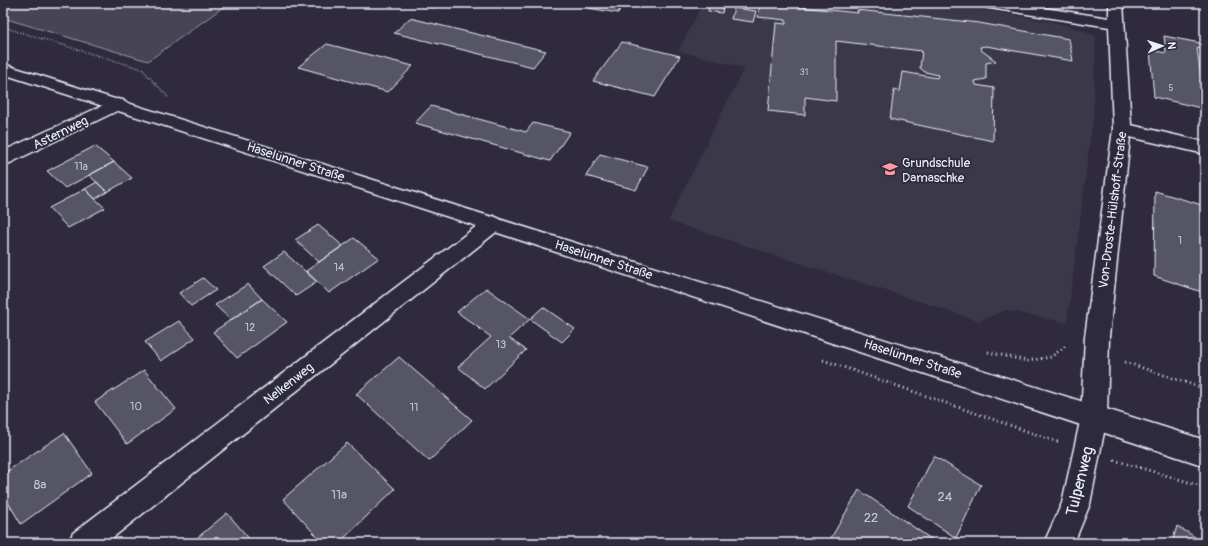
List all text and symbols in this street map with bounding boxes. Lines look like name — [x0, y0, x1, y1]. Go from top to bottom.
north arrow — [1142, 26, 1182, 66]
text: N — [1165, 41, 1178, 50]
house number: 31 — [800, 67, 808, 78]
house number: 5 — [1169, 83, 1174, 94]
street label: Asternweg — [30, 112, 91, 153]
street label: Von-Droste-Hülshoff-Straße — [1095, 130, 1131, 290]
street label: Haselünner Straße — [245, 139, 347, 185]
place label: Grundschule Damaschke — [902, 155, 971, 186]
house number: 11a — [74, 160, 88, 173]
school or university icon: Grundschule Damaschke — [881, 160, 899, 178]
house number: 1 — [1178, 234, 1182, 247]
street label: Haselünner Straße — [553, 237, 655, 283]
house number: 14 — [334, 261, 345, 274]
house number: 12 — [245, 321, 255, 334]
street label: Haselünner Straße — [862, 336, 964, 382]
house number: 13 — [496, 338, 506, 351]
street label: Nelkenweg — [260, 359, 317, 408]
house number: 10 — [130, 400, 142, 413]
house number: 11 — [410, 401, 418, 414]
street label: Tulpenweg — [1062, 444, 1098, 518]
house number: 8a — [34, 477, 46, 493]
house number: 11a — [331, 487, 347, 503]
house number: 24 — [938, 489, 953, 505]
house number: 22 — [864, 510, 878, 526]

